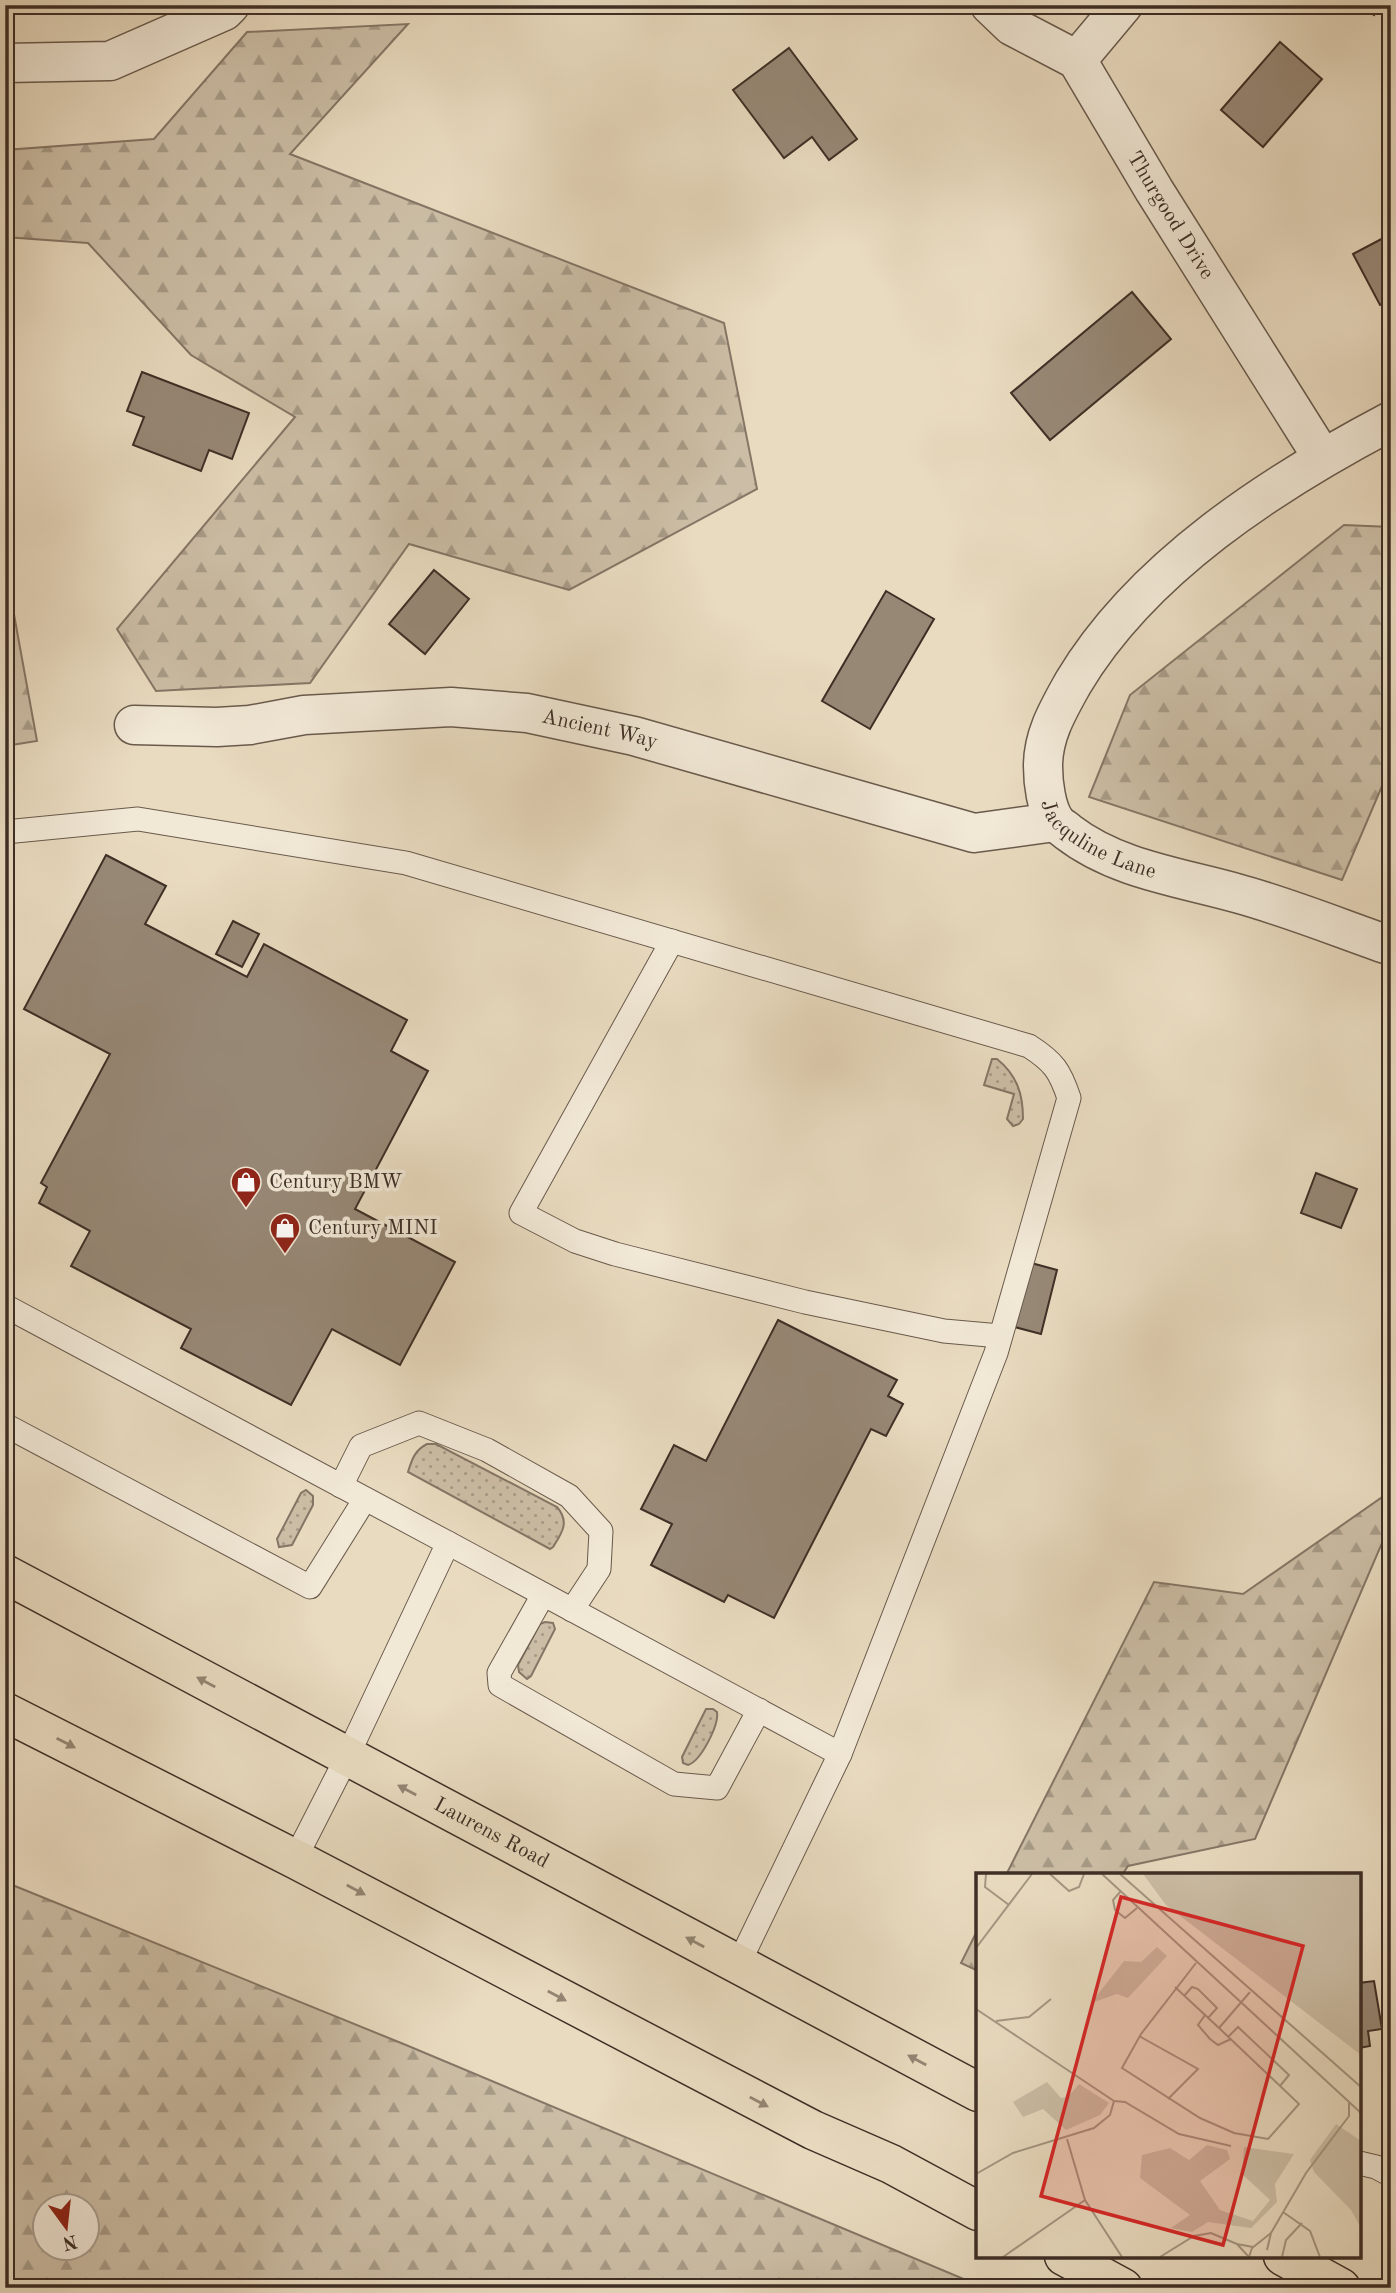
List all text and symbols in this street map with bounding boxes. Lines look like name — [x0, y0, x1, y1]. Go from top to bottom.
street label: Thurgood Drive — [1123, 148, 1218, 283]
street label: Ancient Way — [540, 706, 660, 753]
street label: Jacquline Lane — [1037, 797, 1158, 882]
shop icon: Century BMW — [229, 1165, 263, 1209]
place label: Century BMW — [269, 1172, 403, 1193]
shop icon: Century MINI — [268, 1211, 302, 1255]
place label: Century MINI — [308, 1218, 438, 1239]
one-way arrow — [197, 1676, 216, 1688]
one-way arrow — [56, 1737, 76, 1748]
one-way arrow — [397, 1784, 417, 1795]
street label: Laurens Road — [430, 1794, 552, 1872]
inset map — [976, 1873, 1361, 2258]
one-way arrow — [346, 1885, 366, 1896]
one-way arrow — [685, 1936, 704, 1948]
one-way arrow — [548, 1990, 567, 2002]
one-way arrow — [908, 2054, 927, 2066]
one-way arrow — [749, 2096, 769, 2107]
north arrow — [32, 2192, 102, 2262]
text: N — [60, 2230, 79, 2252]

